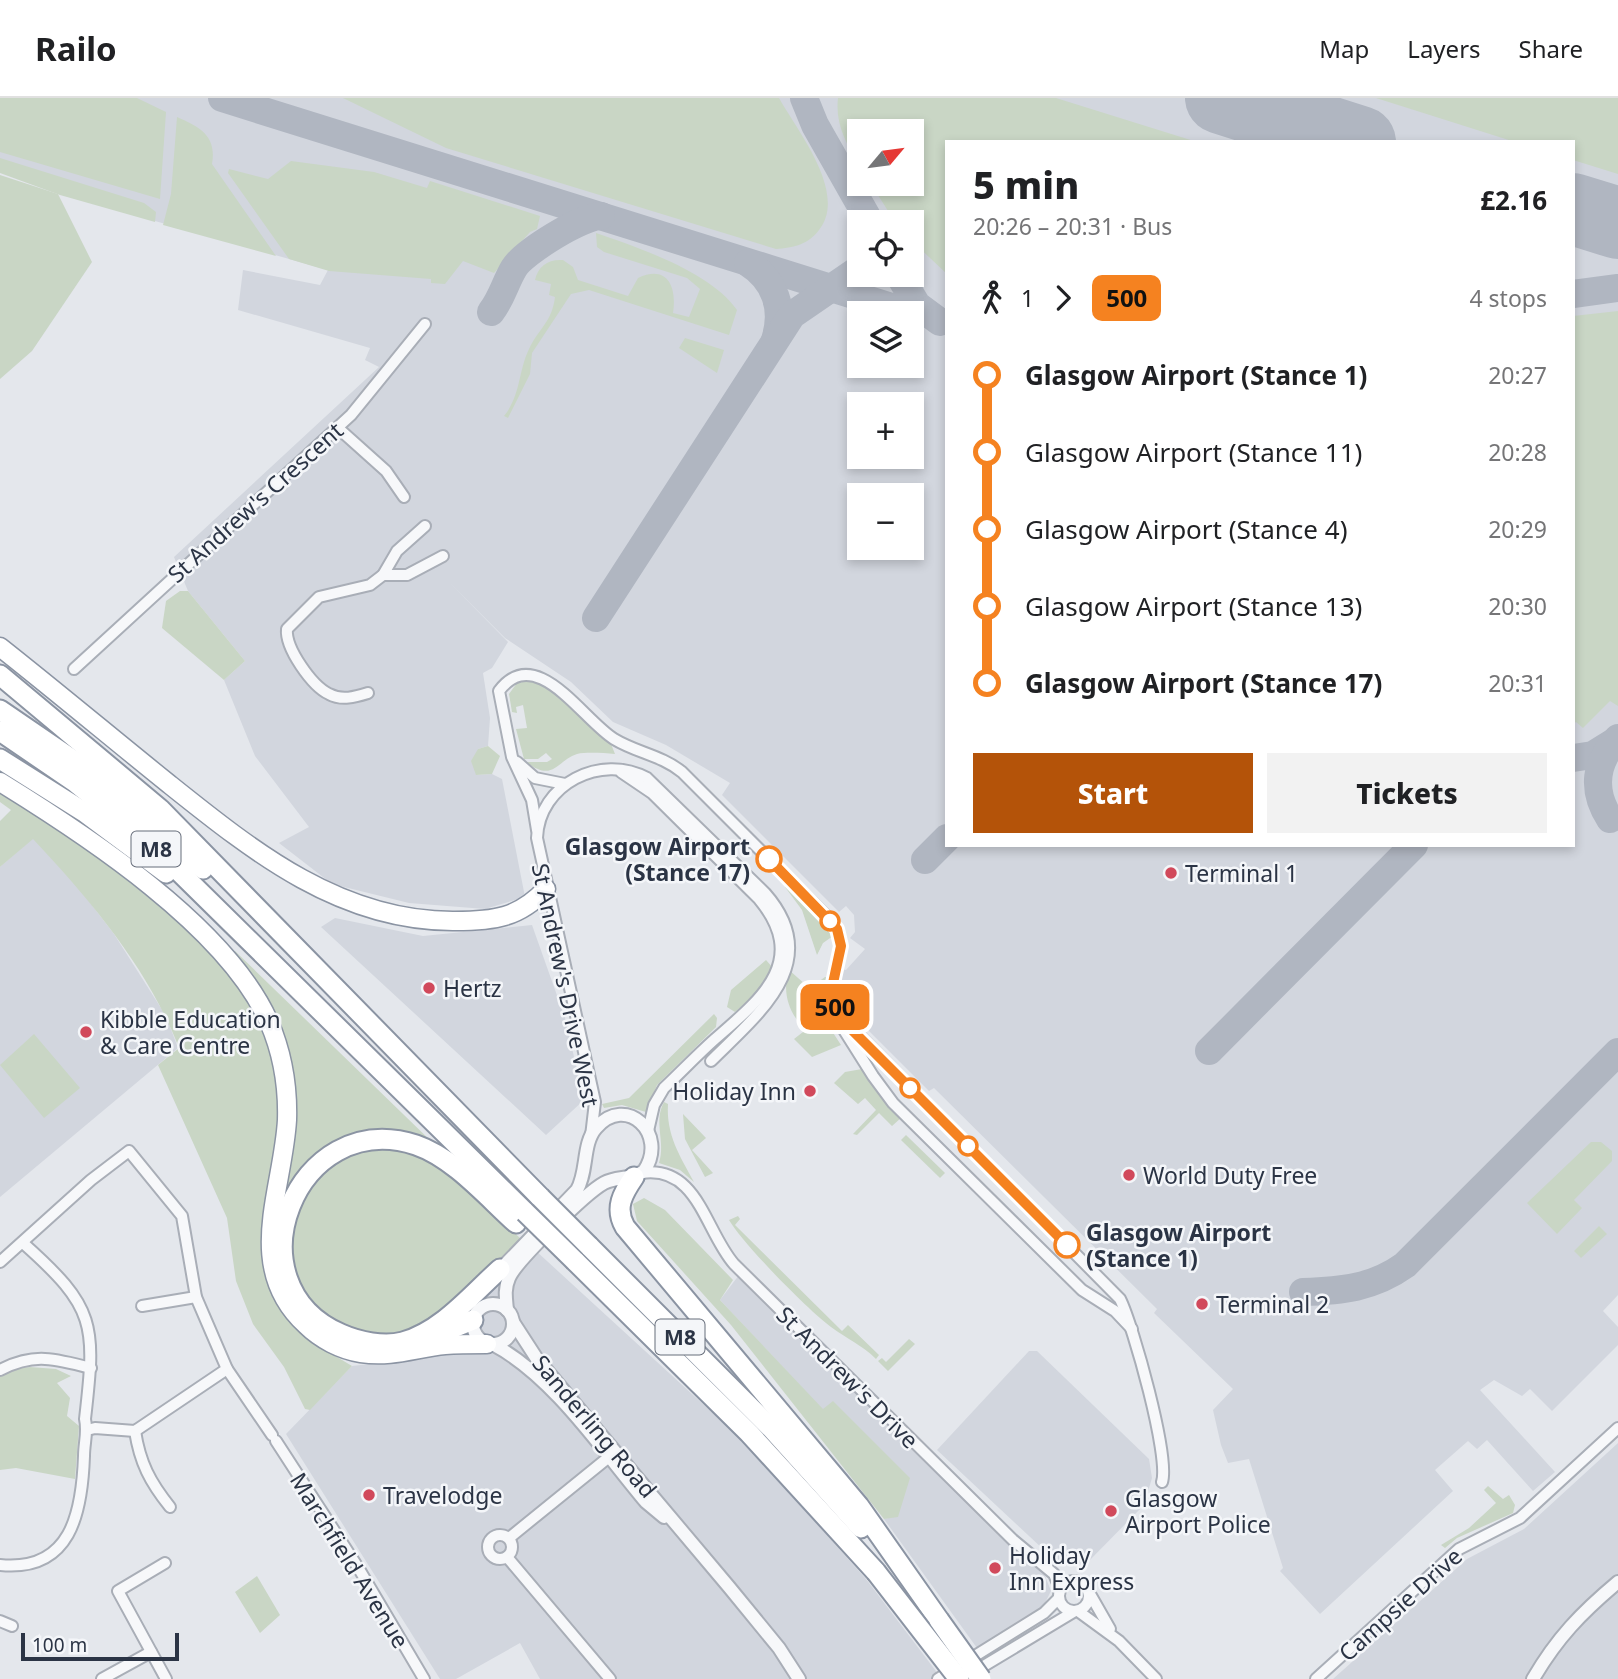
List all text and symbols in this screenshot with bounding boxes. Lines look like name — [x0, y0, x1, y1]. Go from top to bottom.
text: Railo — [35, 26, 117, 71]
text: Map — [1319, 32, 1369, 65]
text: Layers — [1407, 32, 1481, 65]
text: Share — [1519, 32, 1583, 65]
north arrow — [847, 119, 924, 196]
map controls — [847, 119, 924, 560]
text: 5 min — [973, 158, 1079, 210]
text: £2.16 — [1480, 182, 1547, 218]
button: locate — [847, 210, 924, 287]
text: 20:26 – 20:31 · Bus — [973, 210, 1172, 242]
icon: walk — [973, 279, 1011, 317]
icon: forward — [1044, 279, 1082, 317]
text: 500 — [1106, 281, 1147, 314]
text: 1 — [1021, 282, 1034, 314]
text: 4 stops — [1469, 282, 1547, 314]
button: layers — [847, 301, 924, 378]
text: Glasgow Airport (Stance 1) — [1025, 357, 1367, 393]
text: 20:27 — [1488, 359, 1547, 391]
button: + — [847, 392, 924, 469]
street label: St Andrew's Crescent — [160, 414, 350, 590]
text: Glasgow Airport (Stance 11) — [1025, 434, 1362, 470]
text: 20:28 — [1488, 436, 1547, 468]
button: − — [847, 483, 924, 560]
text: Glasgow Airport (Stance 4) — [1025, 511, 1347, 547]
text: 20:29 — [1488, 513, 1547, 545]
text: Glasgow Airport (Stance 13) — [1025, 588, 1362, 624]
text: 20:30 — [1488, 590, 1547, 622]
text: Glasgow Airport (Stance 17) — [1025, 665, 1382, 701]
text: 20:31 — [1488, 667, 1547, 699]
button: Start — [973, 753, 1253, 833]
button: Tickets — [1267, 753, 1547, 833]
place label: Glasgow Airport (Stance 17) — [565, 830, 750, 888]
road number: M8 — [132, 832, 180, 866]
marker: Glasgow Airport (Stance 17) — [756, 846, 782, 872]
place label: Terminal 1 — [1185, 857, 1298, 889]
street label: St Andrew's Drive West — [525, 860, 607, 1110]
marker: Terminal 1 — [1163, 865, 1179, 881]
unlabelled marker — [820, 911, 840, 931]
place label: Hertz — [443, 972, 502, 1004]
marker: Hertz — [421, 980, 437, 996]
line badge: 500 — [795, 984, 875, 1030]
text: 500 — [814, 990, 856, 1023]
place label: Kibble Education & Care Centre — [100, 1003, 281, 1061]
marker: Kibble Education & Care Centre — [78, 1024, 94, 1040]
place label: Holiday Inn — [672, 1075, 796, 1107]
unlabelled marker — [900, 1078, 920, 1098]
marker: Holiday Inn — [802, 1083, 818, 1099]
unlabelled marker — [958, 1136, 978, 1156]
place label: World Duty Free — [1143, 1159, 1317, 1191]
marker: World Duty Free — [1121, 1167, 1137, 1183]
place label: Glasgow Airport (Stance 1) — [1086, 1216, 1271, 1274]
marker: Glasgow Airport (Stance 1) — [1054, 1232, 1080, 1258]
place label: Terminal 2 — [1216, 1288, 1329, 1320]
marker: Terminal 2 — [1194, 1296, 1210, 1312]
street label: St Andrew's Drive — [770, 1299, 926, 1455]
road number: M8 — [656, 1320, 704, 1354]
street label: Sanderling Road — [526, 1348, 664, 1504]
street label: Marchfield Avenue — [283, 1466, 417, 1654]
place label: Travelodge — [383, 1479, 502, 1511]
place label: Glasgow Airport Police — [1125, 1482, 1271, 1540]
marker: Travelodge — [361, 1487, 377, 1503]
marker: Glasgow Airport Police — [1103, 1503, 1119, 1519]
place label: Holiday Inn Express — [1009, 1539, 1134, 1597]
street label: Campsie Drive — [1331, 1540, 1469, 1668]
marker: Holiday Inn Express — [987, 1560, 1003, 1576]
scale bar — [21, 1630, 178, 1662]
text: 100 m — [32, 1632, 87, 1658]

